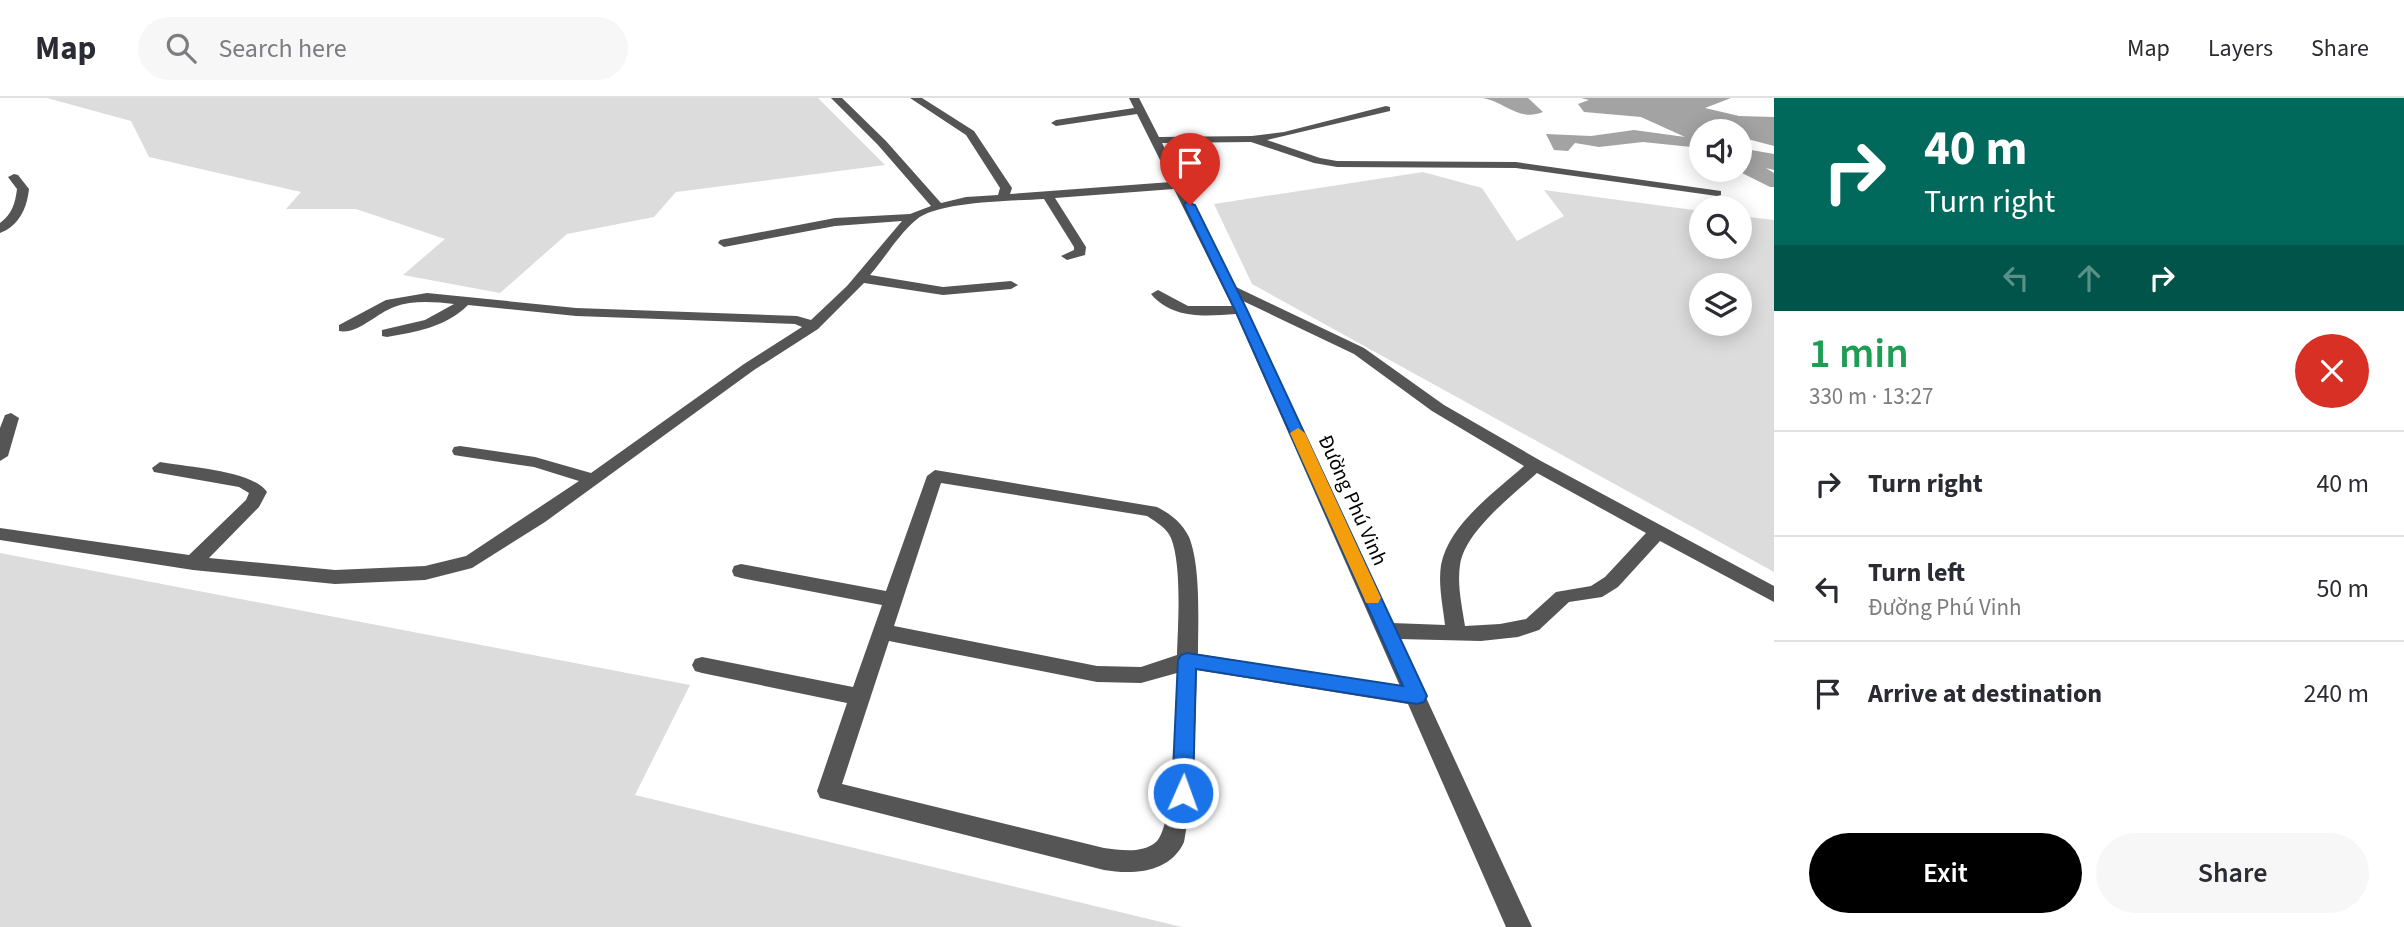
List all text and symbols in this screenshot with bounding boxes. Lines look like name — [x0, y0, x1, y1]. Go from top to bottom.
search box — [138, 17, 628, 80]
text: Map — [35, 25, 96, 72]
icon: search — [162, 29, 200, 67]
text: Search here — [218, 30, 347, 67]
text: Map — [2127, 31, 2170, 66]
text: Layers — [2208, 31, 2273, 66]
text: Share — [2311, 31, 2369, 66]
text: 40 m — [1924, 114, 2028, 184]
map controls — [1689, 119, 1752, 336]
button: sound — [1689, 119, 1752, 182]
icon: right — [1809, 126, 1900, 217]
pin — [1160, 133, 1220, 205]
icon: arrive — [1171, 144, 1209, 182]
text: Turn right — [1924, 179, 2055, 225]
button: search — [1689, 196, 1752, 259]
icon: left — [1997, 259, 2035, 297]
icon: ahead — [2070, 259, 2108, 297]
icon: right — [2143, 259, 2181, 297]
button: layers — [1689, 273, 1752, 336]
text: 1 min — [1809, 324, 1909, 384]
button: close — [2295, 334, 2369, 408]
text: 330 m · 13:27 — [1809, 380, 1933, 413]
street label: Đường Phú Vinh — [1311, 430, 1395, 570]
icon: right — [1809, 465, 1847, 503]
text: Turn right — [1868, 465, 1983, 502]
text: 40 m — [2316, 465, 2369, 502]
text: Turn left — [1868, 554, 1965, 591]
icon: left — [1809, 570, 1847, 608]
text: 50 m — [2316, 570, 2369, 607]
text: Đường Phú Vinh — [1868, 591, 2022, 624]
icon: arrive — [1809, 675, 1847, 713]
text: Arrive at destination — [1868, 675, 2102, 712]
text: 240 m — [2303, 675, 2369, 712]
position arrow — [1146, 756, 1220, 830]
button: Exit — [1809, 833, 2082, 913]
button: Share — [2096, 833, 2369, 913]

